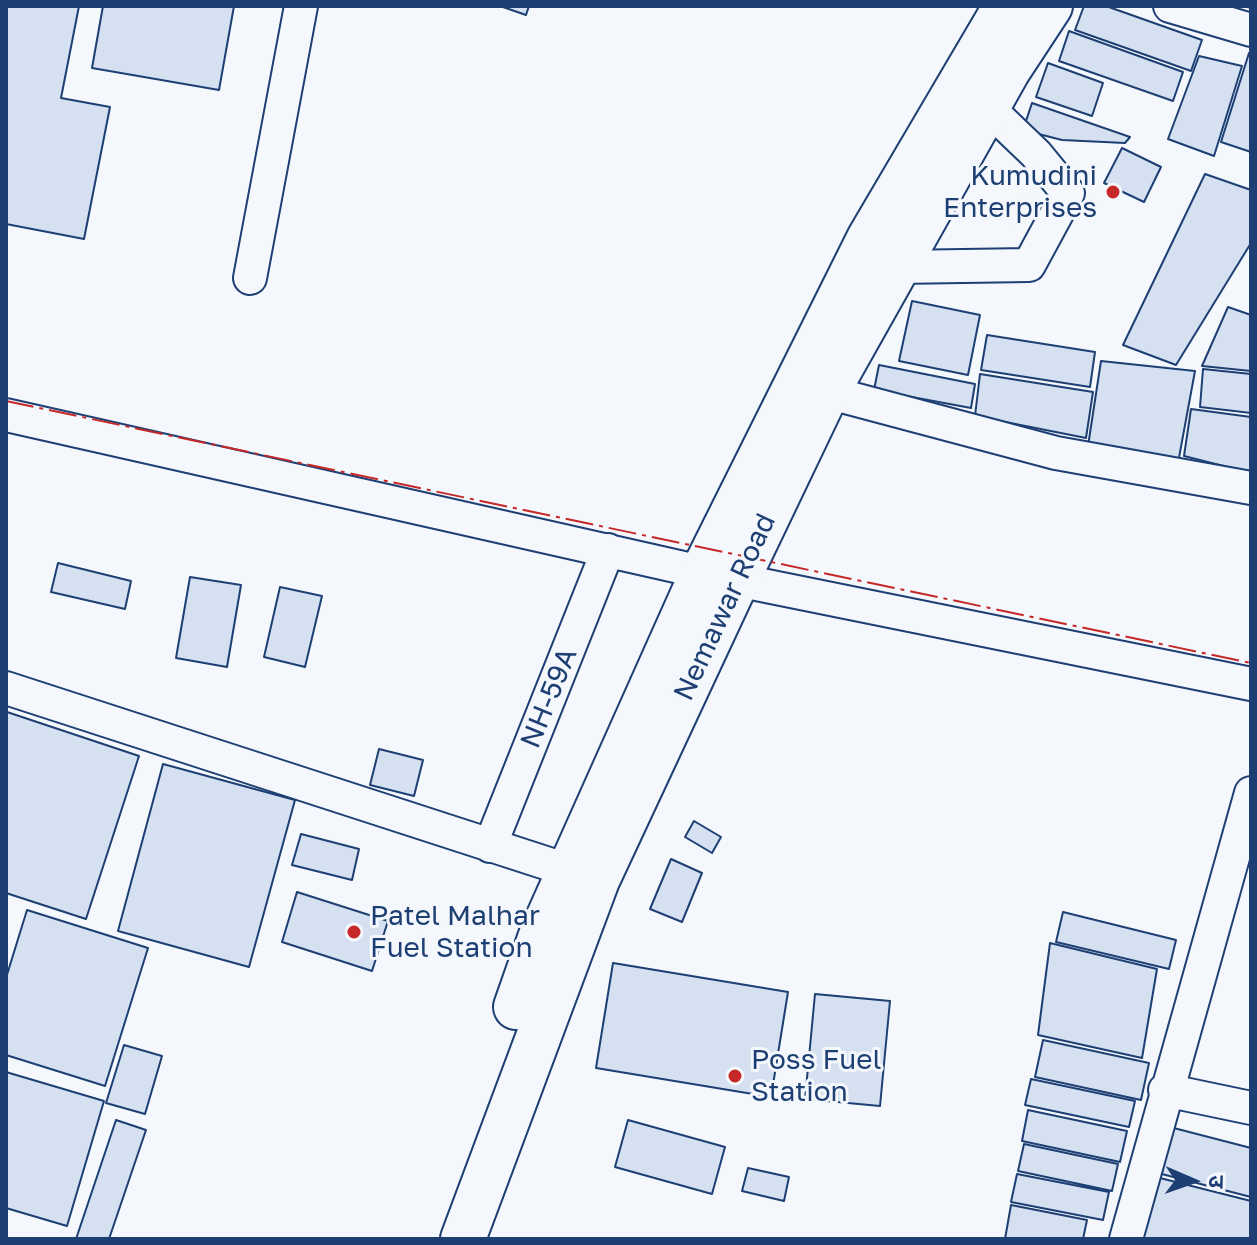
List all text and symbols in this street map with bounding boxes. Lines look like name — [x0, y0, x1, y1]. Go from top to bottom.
place label: Kumudini Enterprises — [943, 159, 1097, 225]
marker: Kumudini Enterprises — [1104, 183, 1122, 201]
street label: Nemawar Road — [667, 508, 783, 706]
street label: NH-59A — [514, 643, 584, 753]
place label: Patel Malhar Fuel Station — [370, 899, 540, 965]
marker: Patel Malhar Fuel Station — [345, 923, 363, 941]
place label: Poss Fuel Station — [751, 1043, 881, 1109]
marker: Poss Fuel Station — [726, 1067, 744, 1085]
north arrow — [1153, 1141, 1233, 1221]
text: उ — [1204, 1175, 1231, 1189]

